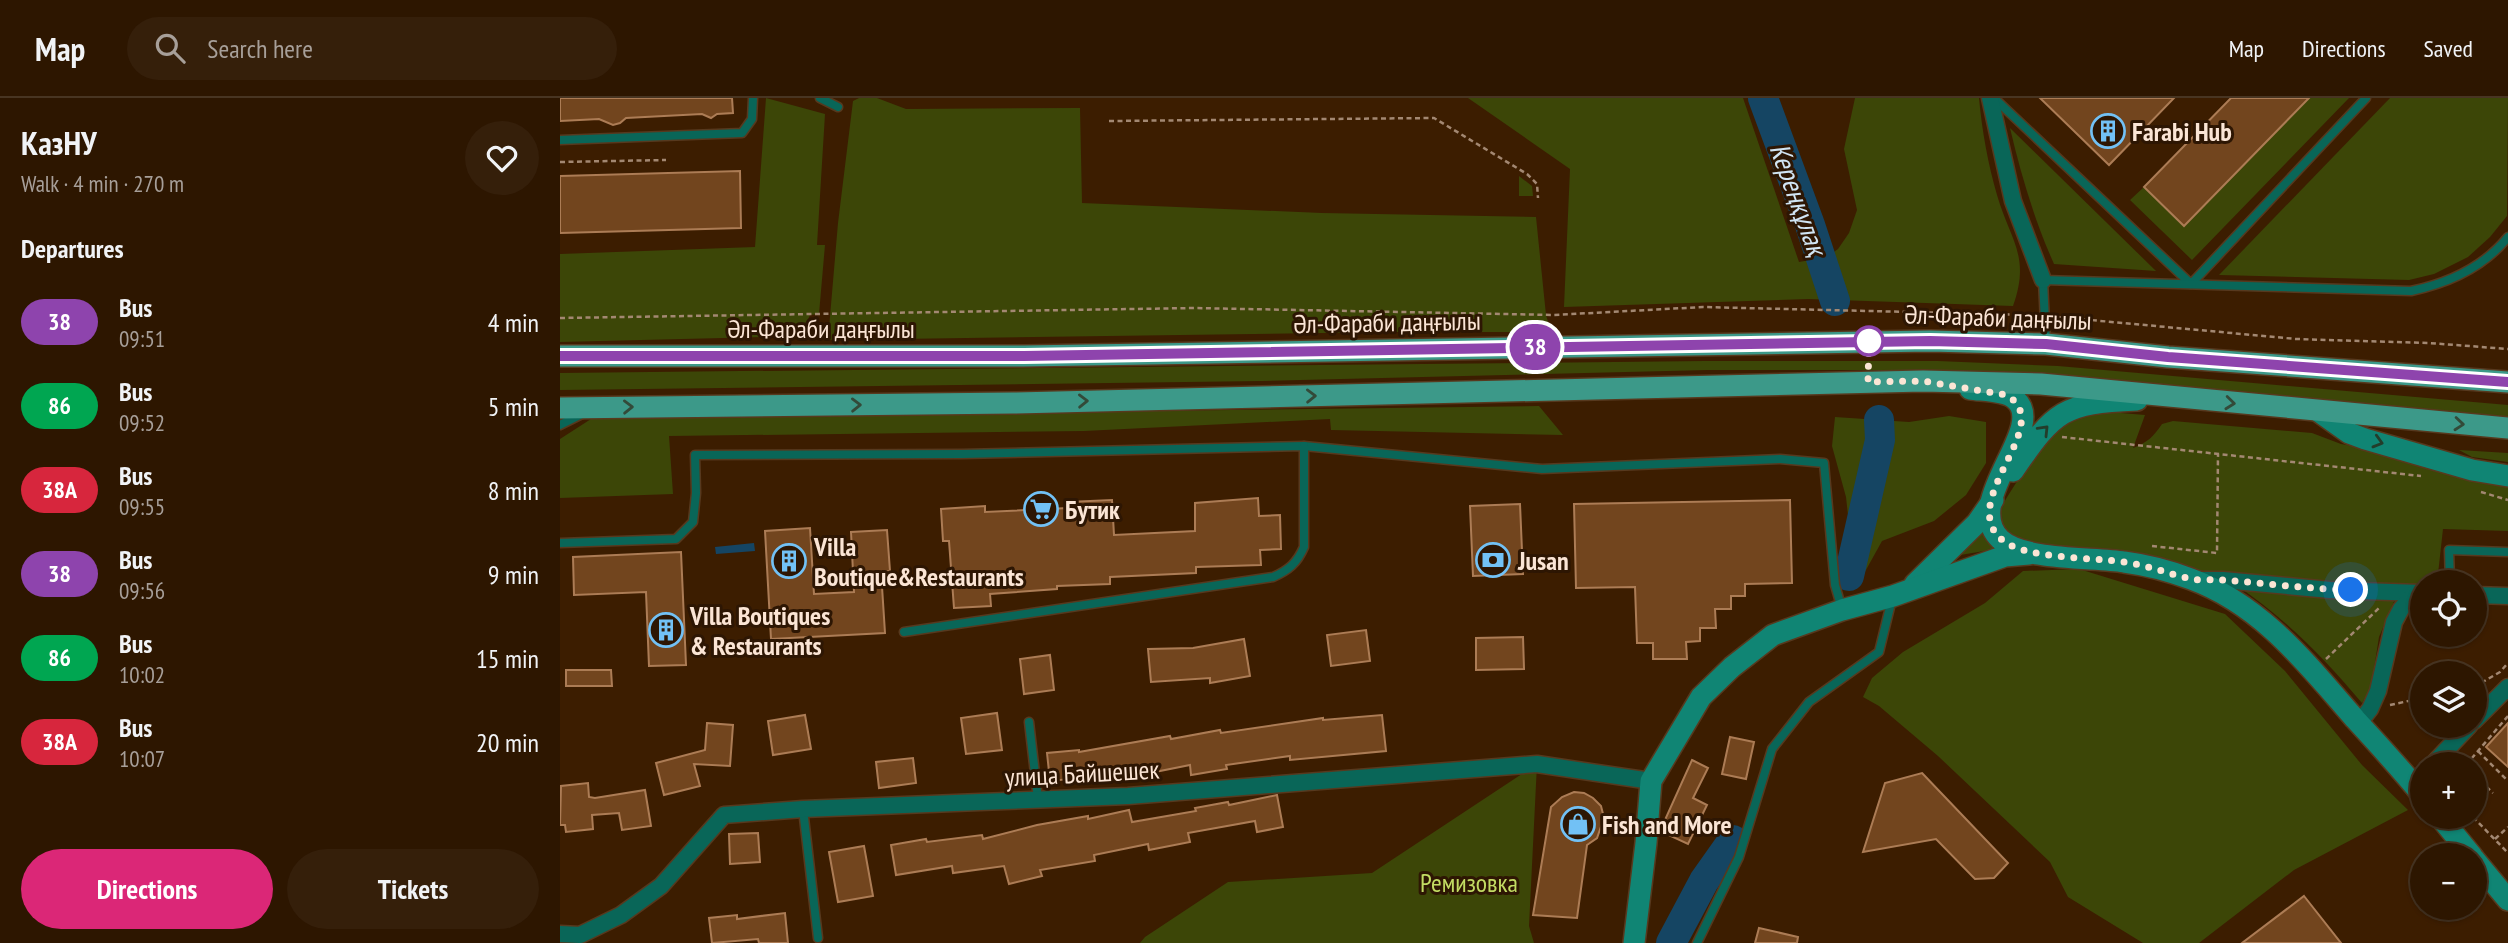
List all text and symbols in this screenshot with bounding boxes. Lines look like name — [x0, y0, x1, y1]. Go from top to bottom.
search box — [127, 17, 617, 80]
text: Map — [35, 27, 85, 70]
icon: search — [151, 29, 189, 67]
text: Search here — [207, 32, 313, 65]
text: Map — [2229, 33, 2264, 64]
text: Directions — [2302, 33, 2386, 64]
text: Saved — [2424, 33, 2473, 64]
building icon: Farabi Hub — [2089, 112, 2127, 150]
place label: Farabi Hub — [2132, 115, 2232, 148]
text: КазНУ — [21, 121, 97, 164]
button: heart — [465, 121, 539, 195]
water label: Кереңқұлақ — [1762, 138, 1837, 263]
text: Walk · 4 min · 270 m — [21, 169, 184, 198]
text: Departures — [21, 232, 124, 265]
text: Bus — [119, 291, 152, 324]
street label: Әл-Фараби даңғылы — [1904, 297, 2092, 337]
street label: Әл-Фараби даңғылы — [1293, 304, 1481, 340]
text: 38 — [48, 306, 71, 337]
text: 4 min — [488, 306, 539, 339]
street label: Әл-Фараби даңғылы — [727, 312, 915, 345]
text: 09:51 — [119, 324, 165, 353]
line badge: 38 — [1504, 324, 1566, 370]
unlabelled marker — [1854, 326, 1884, 356]
text: 38 — [1524, 331, 1546, 362]
text: Bus — [119, 375, 152, 408]
one-way arrow — [1305, 388, 1316, 403]
text: 86 — [48, 390, 71, 421]
text: 5 min — [488, 390, 539, 423]
one-way arrow — [1078, 393, 1089, 409]
one-way arrow — [2225, 395, 2236, 410]
one-way arrow — [851, 397, 861, 413]
one-way arrow — [623, 400, 634, 415]
text: 09:52 — [119, 408, 165, 437]
one-way arrow — [2454, 416, 2465, 431]
one-way arrow — [2036, 425, 2049, 438]
one-way arrow — [2371, 434, 2383, 449]
text: Bus — [119, 459, 152, 492]
text: 38А — [42, 474, 77, 505]
text: 8 min — [488, 474, 539, 507]
supermarket icon: Бутик — [1022, 490, 1060, 528]
text: 09:55 — [119, 492, 165, 521]
place label: Бутик — [1065, 493, 1120, 526]
place label: Villa Boutique&Restaurants — [813, 530, 1024, 593]
bank icon: Jusan — [1474, 541, 1512, 579]
building icon: Villa Boutique&Restaurants — [770, 542, 808, 580]
text: Bus — [119, 543, 152, 576]
place label: Jusan — [1517, 544, 1569, 577]
text: 38 — [48, 558, 71, 589]
text: 9 min — [488, 558, 539, 591]
map controls — [2410, 570, 2487, 920]
button: locate — [2410, 570, 2487, 647]
your location — [2333, 572, 2368, 607]
text: 09:56 — [119, 576, 165, 605]
place label: Villa Boutiques & Restaurants — [689, 599, 830, 662]
building icon: Villa Boutiques & Restaurants — [647, 611, 685, 649]
text: Bus — [119, 627, 152, 660]
text: 86 — [48, 642, 71, 673]
text: 15 min — [476, 642, 539, 675]
text: 10:02 — [119, 660, 165, 689]
button: layers — [2410, 661, 2487, 738]
text: Bus — [119, 711, 152, 744]
text: 38А — [42, 726, 77, 757]
text: 20 min — [476, 726, 539, 759]
text: 10:07 — [119, 744, 165, 773]
street label: улица Байшешек — [1004, 752, 1160, 794]
button: + — [2410, 752, 2487, 829]
shop icon: Fish and More — [1559, 805, 1597, 843]
place label: Fish and More — [1602, 808, 1732, 841]
button: − — [2410, 843, 2487, 920]
button: Directions — [21, 849, 273, 929]
button: Tickets — [287, 849, 539, 929]
park label: Ремизовка — [1420, 866, 1518, 899]

